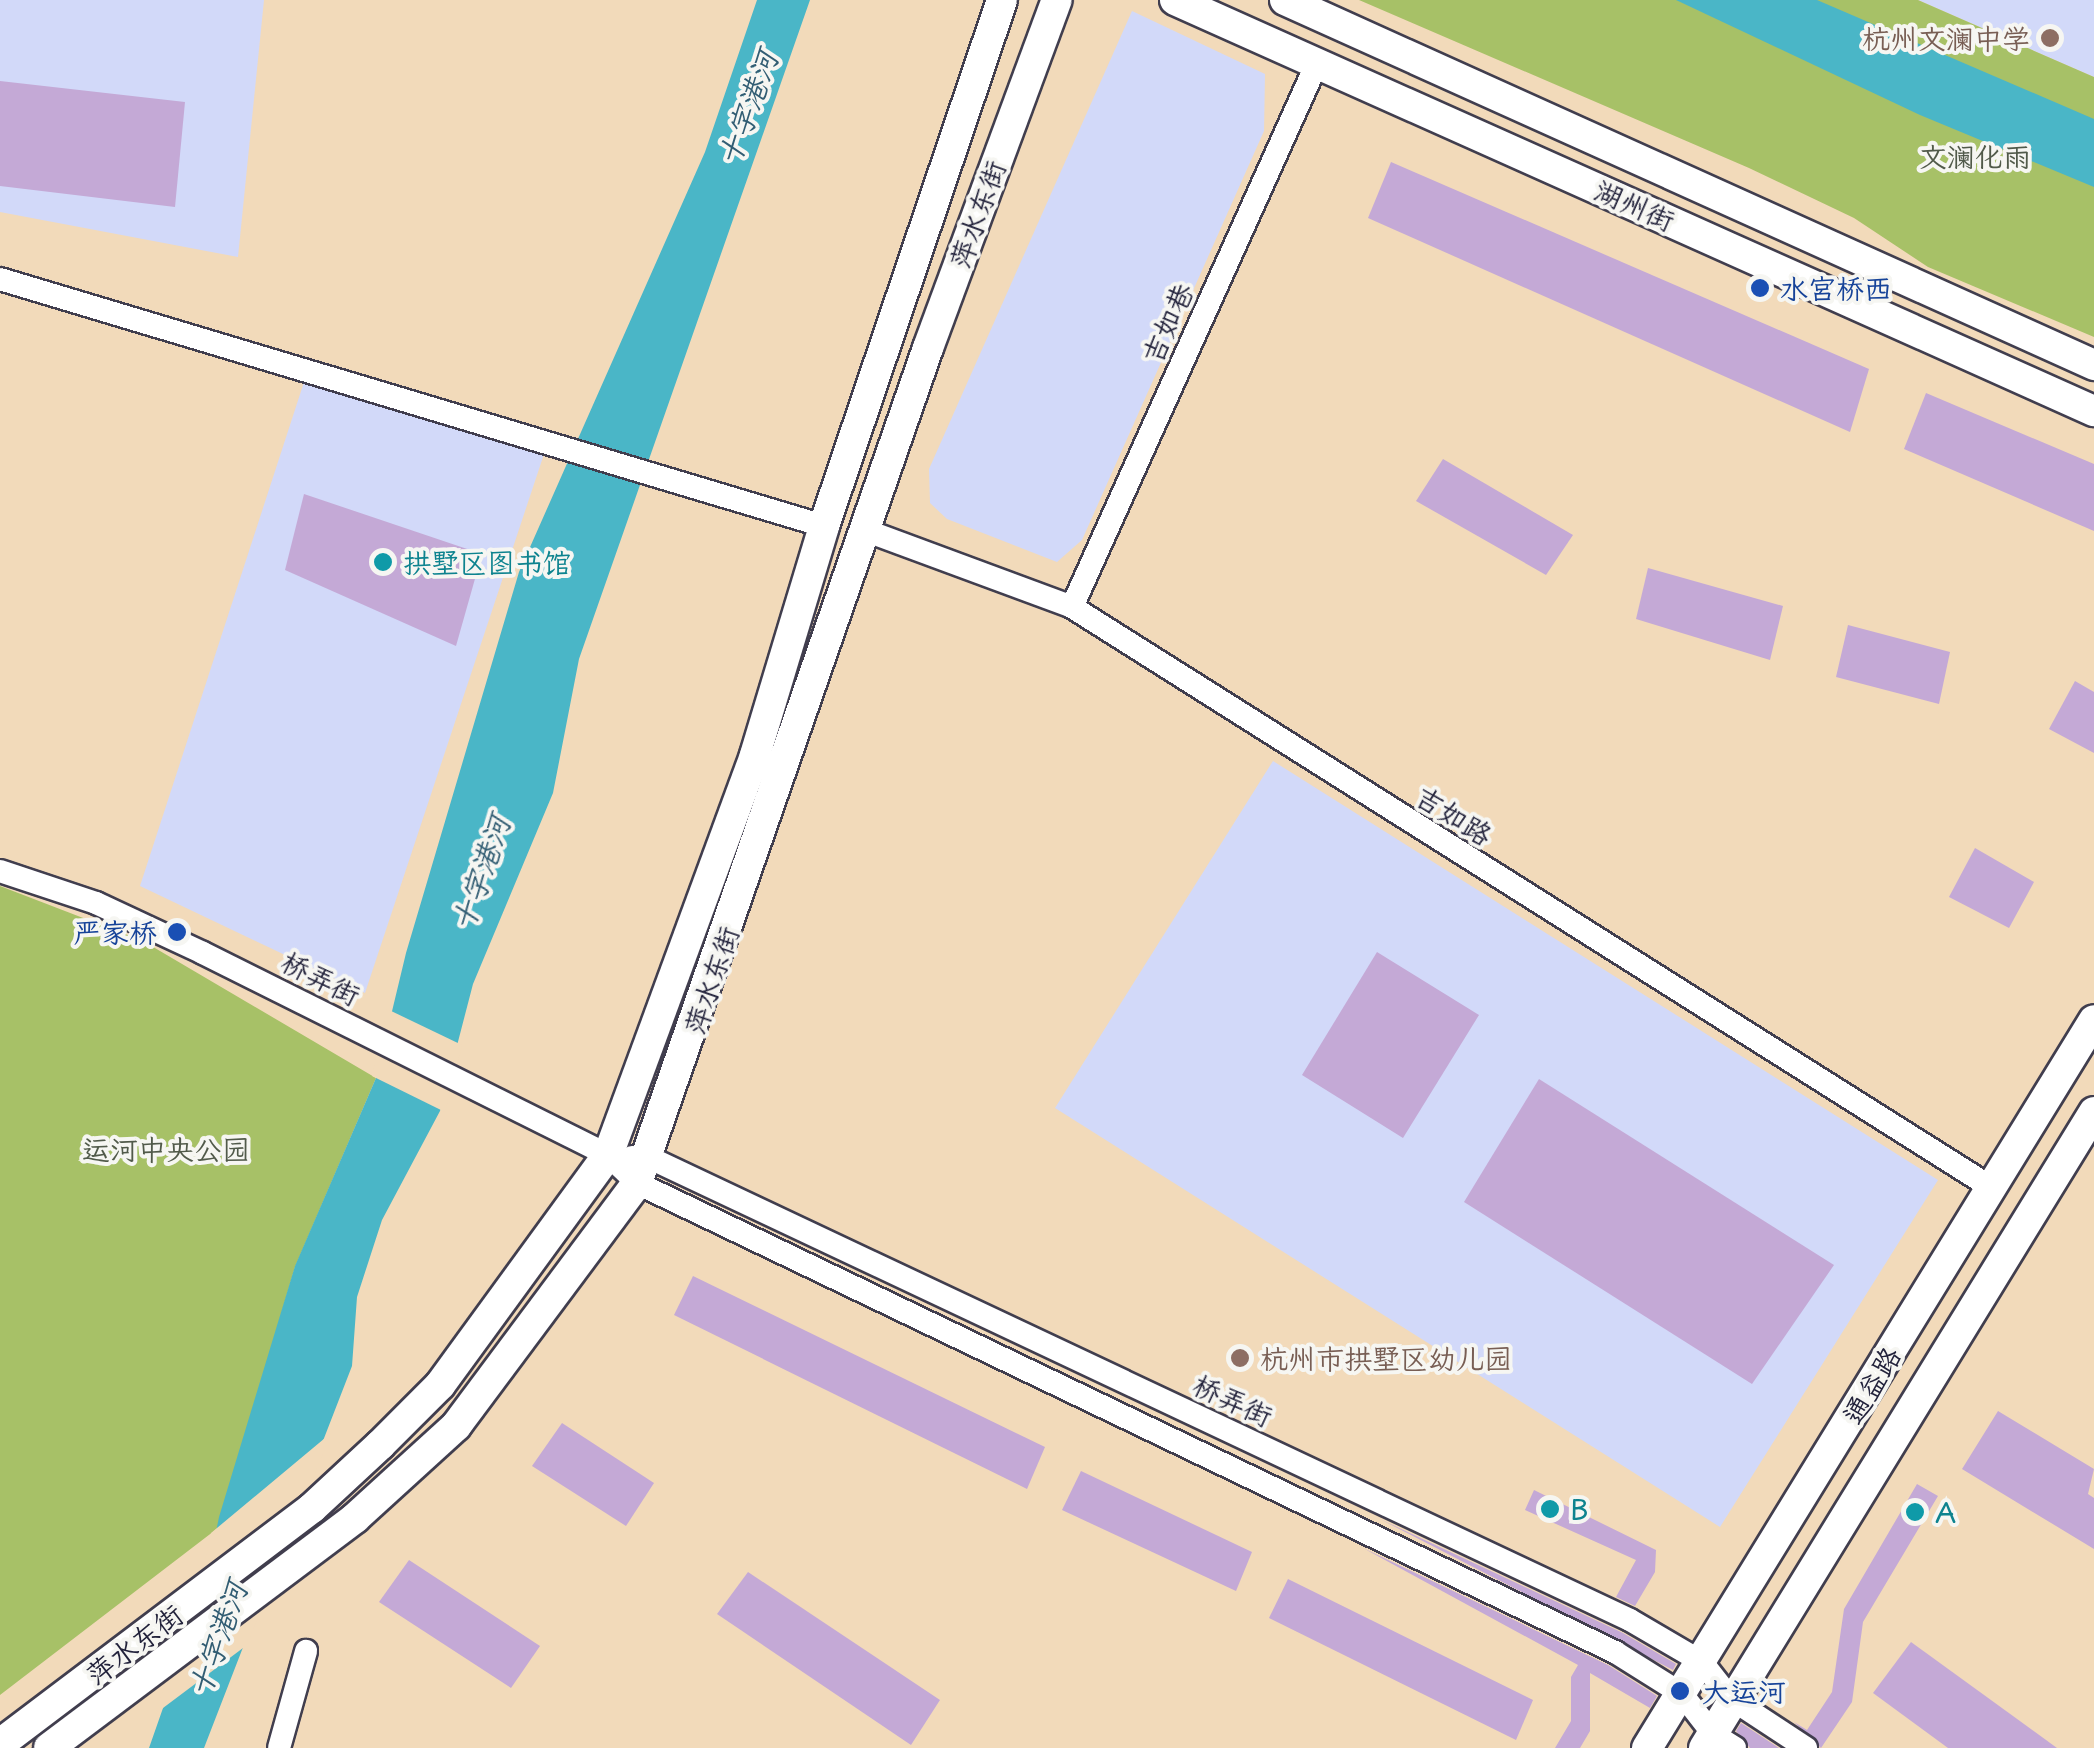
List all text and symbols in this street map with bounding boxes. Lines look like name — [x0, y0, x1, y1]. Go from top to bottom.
place label: 杭州文澜中学 — [1862, 21, 2030, 55]
marker: 杭州文澜中学 — [2039, 27, 2061, 49]
water label: 十字港河 — [710, 45, 784, 171]
park label: 文澜化雨 — [1919, 139, 2031, 173]
street label: 萍水东街 — [942, 156, 1012, 272]
street label: 湖州街 — [1590, 173, 1680, 237]
place label: 水宫桥西 — [1780, 271, 1892, 305]
marker: 水宫桥西 — [1749, 277, 1771, 299]
street label: 吉如巷 — [1135, 278, 1199, 368]
place label: 拱墅区图书馆 — [403, 545, 571, 579]
marker: 拱墅区图书馆 — [372, 551, 394, 573]
street label: 吉如路 — [1409, 778, 1499, 852]
water label: 十字港河 — [443, 810, 517, 936]
place label: 严家桥 — [73, 915, 157, 949]
marker: 严家桥 — [166, 921, 188, 943]
street label: 萍水东街 — [677, 922, 745, 1038]
street label: 桥弄街 — [276, 944, 366, 1012]
park label: 运河中央公园 — [82, 1132, 250, 1166]
street label: 通益路 — [1835, 1340, 1907, 1430]
place label: 杭州市拱墅区幼儿园 — [1260, 1341, 1512, 1375]
marker: 杭州市拱墅区幼儿园 — [1229, 1347, 1251, 1369]
street label: 桥弄街 — [1188, 1367, 1278, 1433]
place label: B — [1570, 1492, 1589, 1526]
place label: A — [1935, 1495, 1956, 1529]
marker: B — [1539, 1498, 1561, 1520]
marker: A — [1904, 1501, 1926, 1523]
water label: 十字港河 — [180, 1576, 254, 1702]
street label: 萍水东街 — [79, 1597, 189, 1691]
place label: 大运河 — [1702, 1674, 1786, 1708]
marker: 大运河 — [1667, 1678, 1693, 1704]

